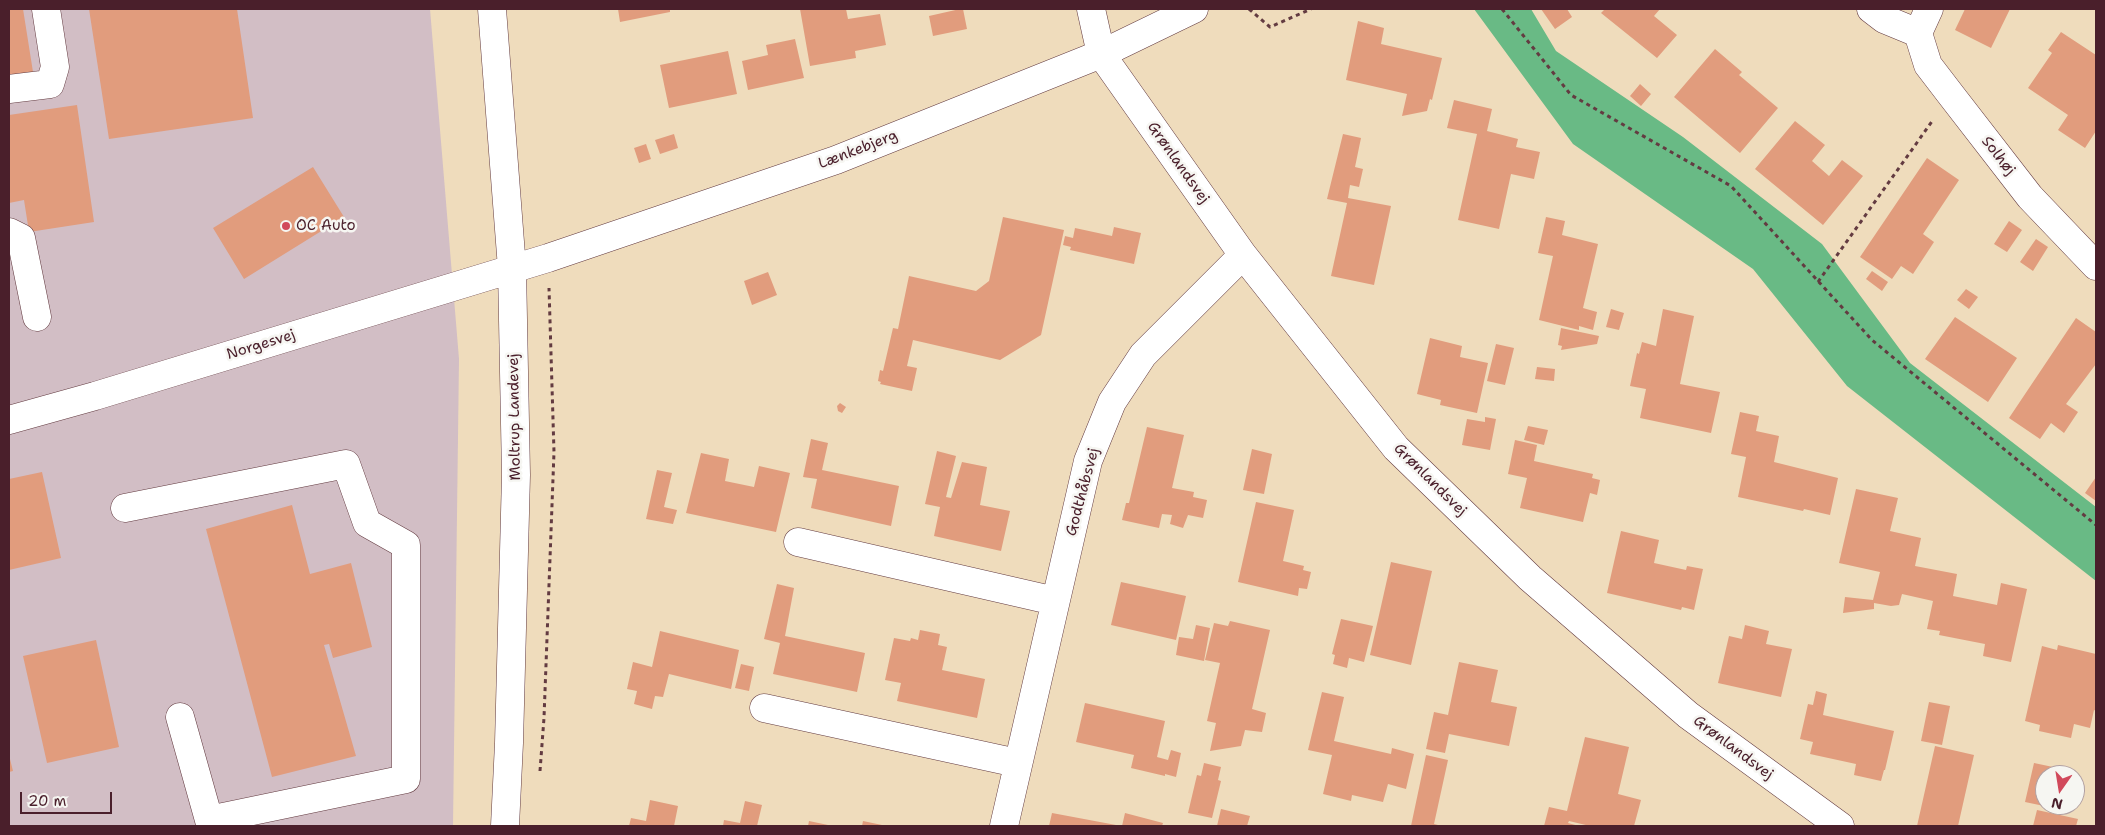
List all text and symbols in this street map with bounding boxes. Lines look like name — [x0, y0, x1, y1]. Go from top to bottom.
street label: Grønlandsvej — [1143, 119, 1213, 207]
street label: Lænkebjerg — [816, 127, 900, 173]
street label: Solhøj — [1977, 133, 2019, 179]
place label: OC Auto — [296, 217, 356, 235]
marker: OC Auto — [280, 220, 292, 232]
street label: Norgesvej — [224, 326, 298, 364]
street label: Moltrup Landevej — [505, 353, 525, 481]
street label: Grønlandsvej — [1390, 440, 1470, 520]
street label: Godthåbsvej — [1063, 446, 1103, 538]
street label: Grønlandsvej — [1689, 712, 1777, 784]
north arrow — [2035, 765, 2085, 815]
scale bar — [22, 782, 115, 814]
text: 20 m — [28, 791, 67, 811]
text: N — [2049, 794, 2064, 814]

